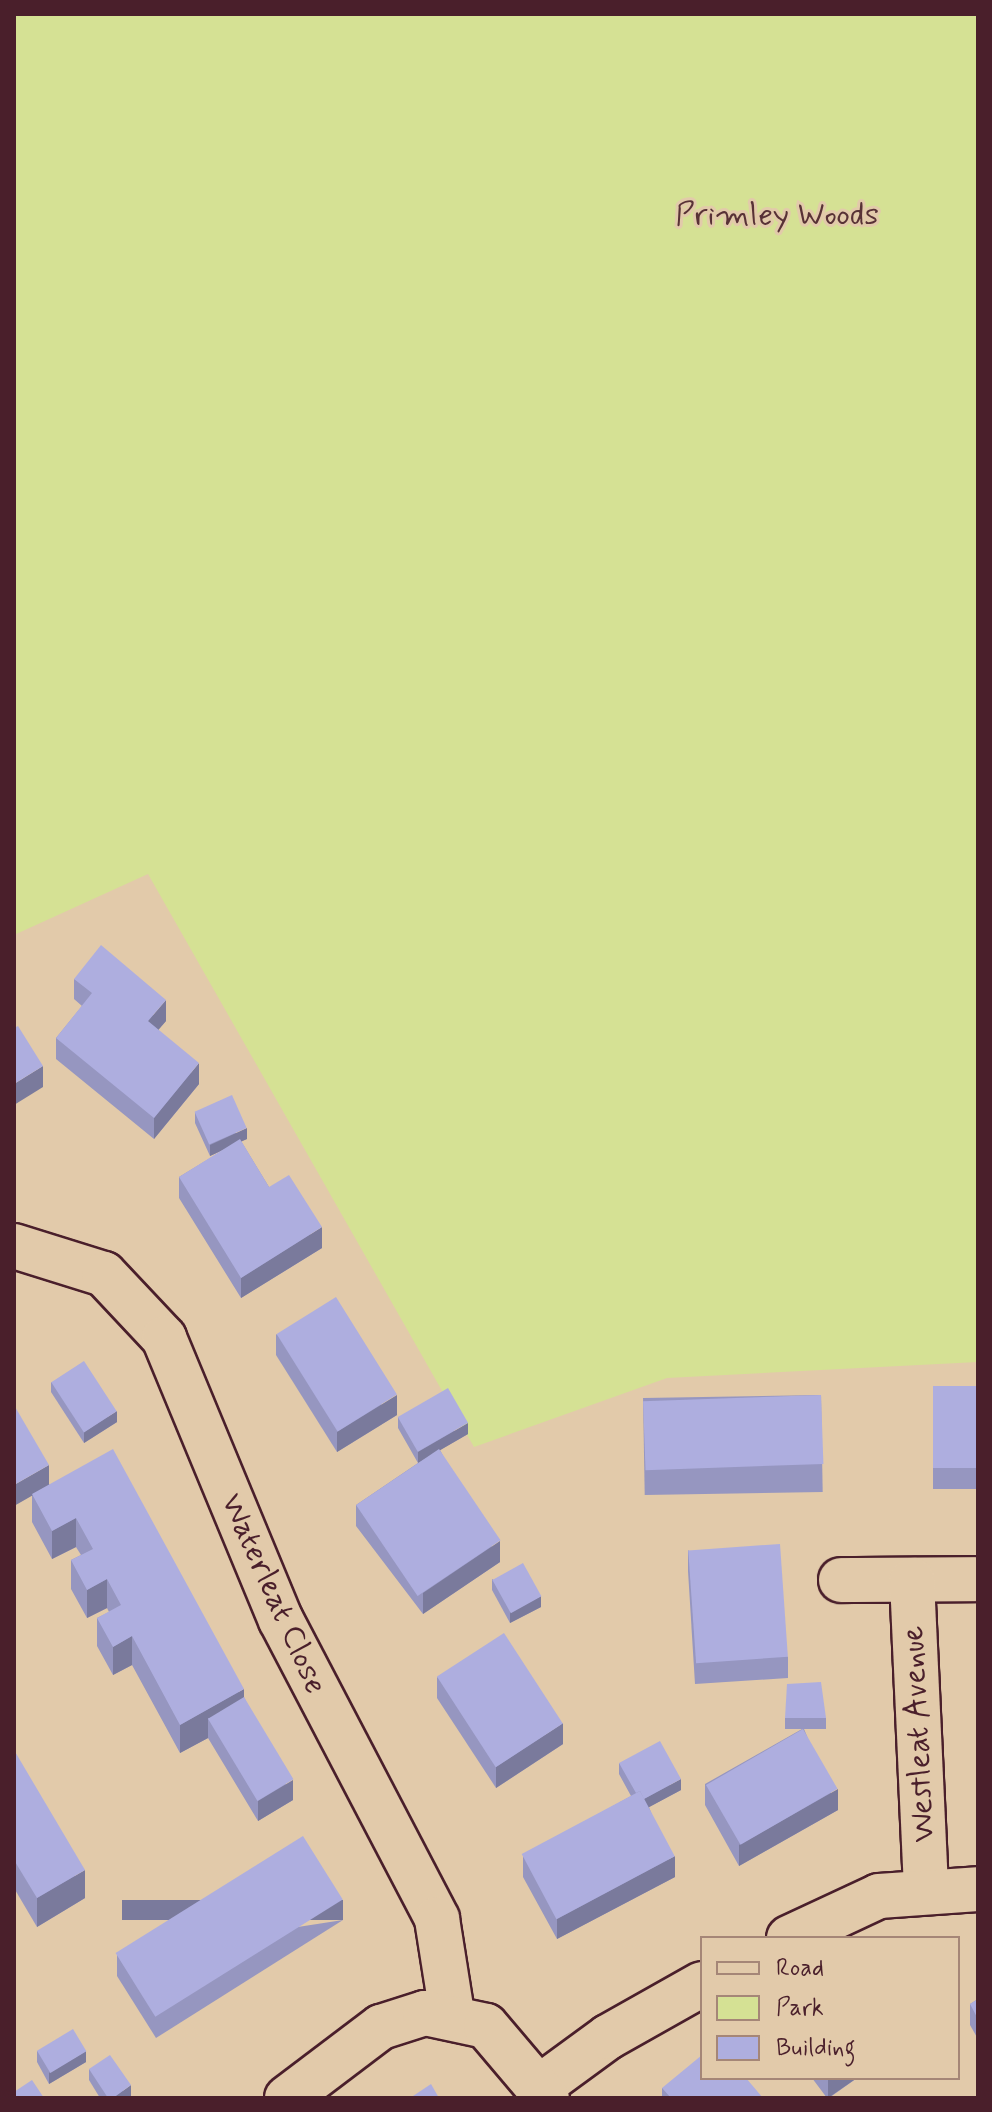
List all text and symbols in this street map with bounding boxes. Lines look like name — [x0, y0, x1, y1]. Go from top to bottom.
park label: Primley Woods — [674, 196, 880, 234]
street label: Waterleat Close — [212, 1488, 334, 1700]
street label: Westleat Avenue — [894, 1621, 944, 1847]
legend — [700, 1936, 960, 2080]
text: Road — [776, 1953, 824, 1984]
text: Park — [776, 1993, 824, 2024]
text: Building — [776, 2033, 856, 2064]

